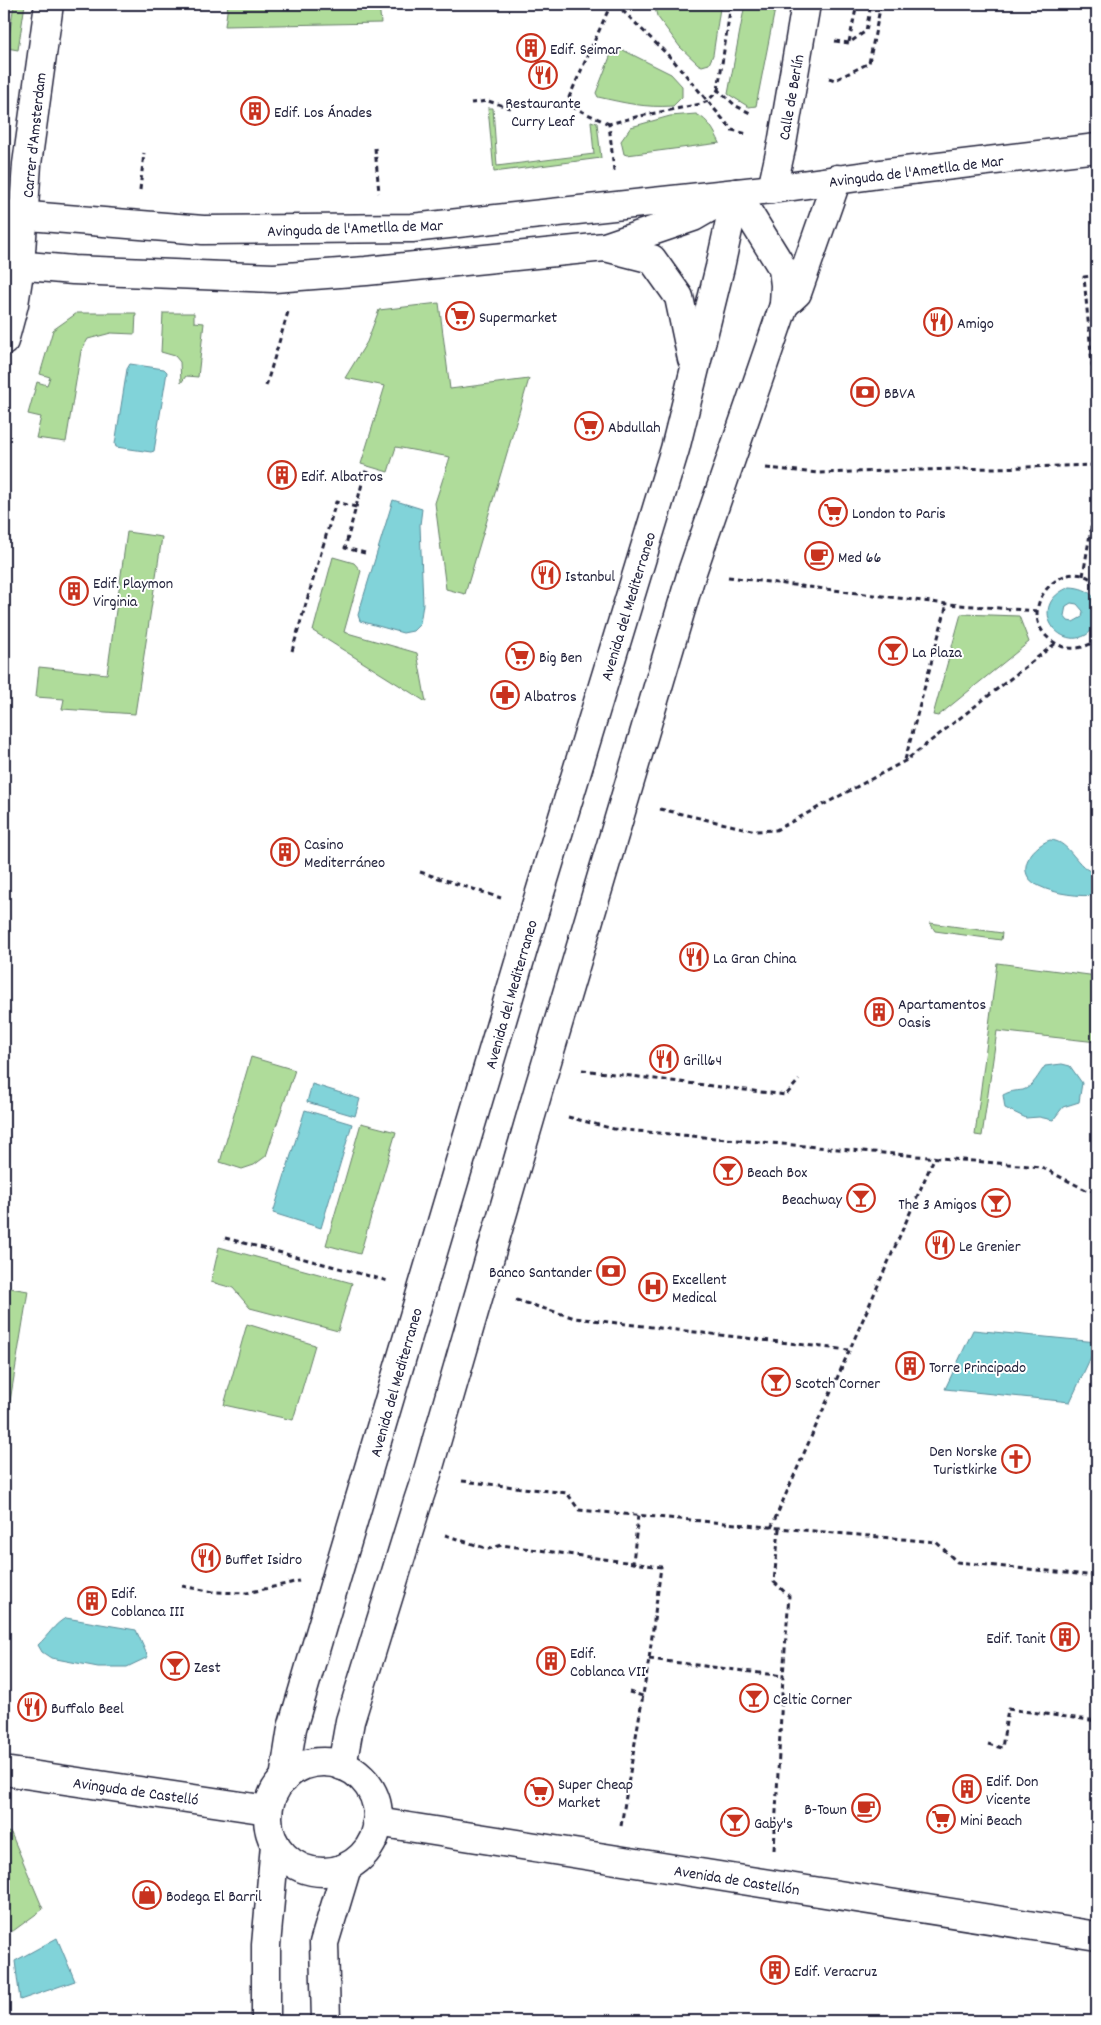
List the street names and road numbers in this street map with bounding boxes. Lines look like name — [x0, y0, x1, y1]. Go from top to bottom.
street label: Calle de Berlín — [774, 53, 811, 142]
street label: Carrer d'Amsterdam — [17, 71, 54, 199]
street label: Avinguda de l'Ametlla de Mar — [828, 150, 1005, 195]
street label: Avinguda de l'Ametlla de Mar — [267, 215, 443, 244]
street label: Avenida del Mediterraneo — [596, 530, 663, 684]
street label: Avenida del Mediterraneo — [480, 917, 545, 1072]
street label: Avenida del Mediterraneo — [365, 1305, 430, 1460]
street label: Avinguda de Castelló — [71, 1772, 200, 1813]
street label: Avenida de Castellón — [672, 1860, 801, 1903]

